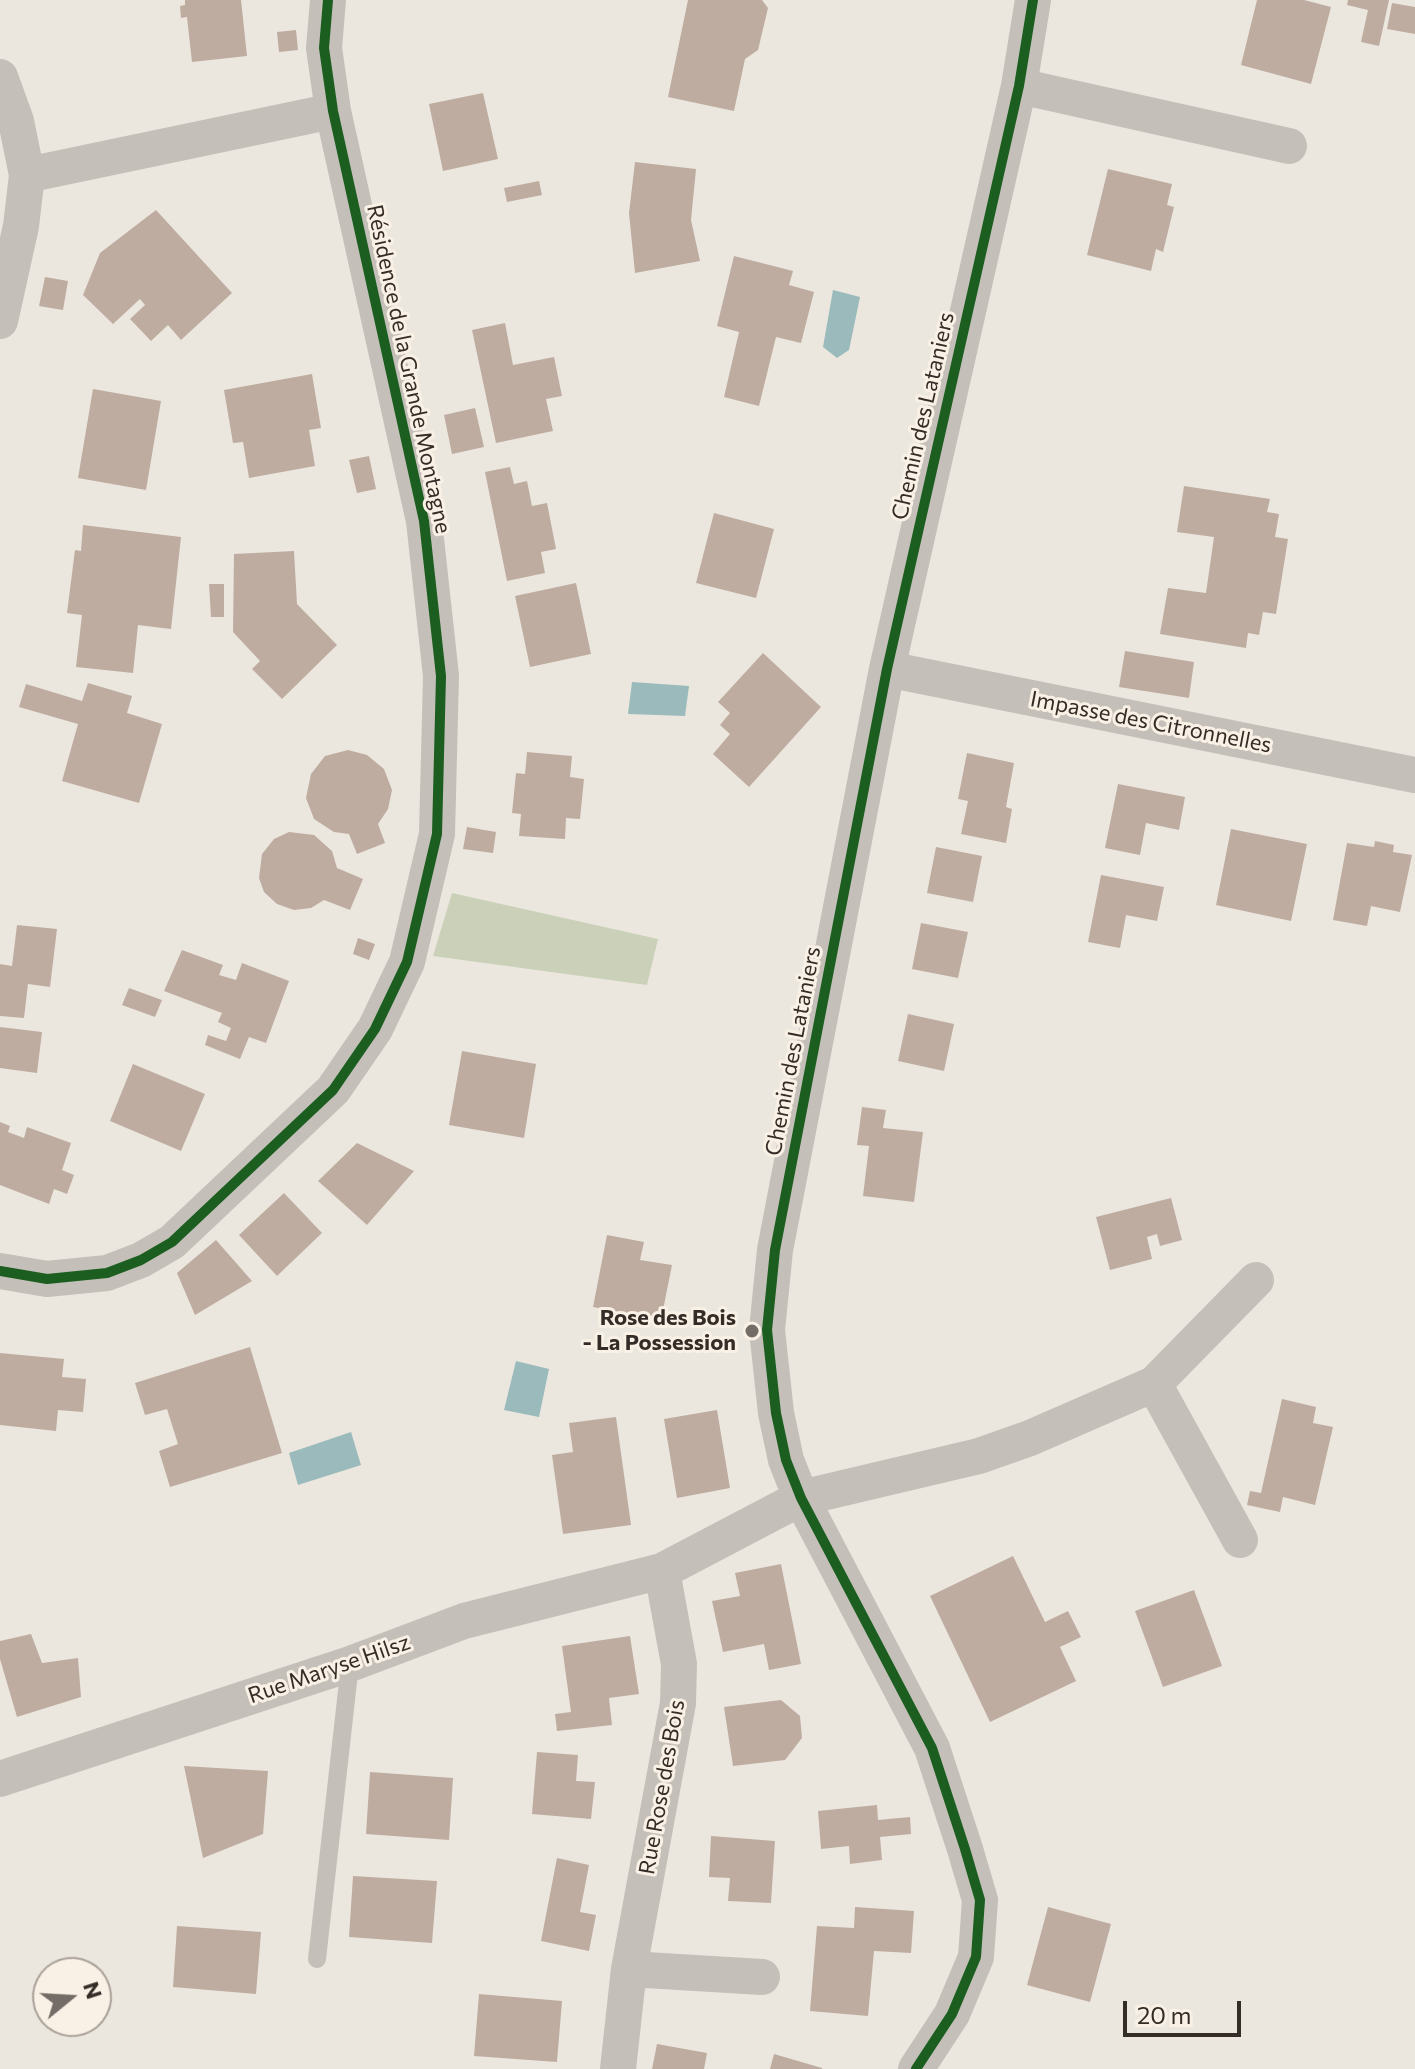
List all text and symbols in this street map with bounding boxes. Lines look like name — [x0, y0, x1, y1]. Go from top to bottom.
street label: Résidence de la Grande Montagne — [361, 202, 457, 536]
street label: Chemin des Lataniers — [886, 310, 960, 522]
street label: Impasse des Citronnelles — [1028, 686, 1274, 758]
street label: Chemin des Lataniers — [760, 944, 826, 1158]
place label: Rose des Bois - La Possession — [583, 1305, 736, 1356]
marker: Rose des Bois - La Possession — [743, 1322, 761, 1340]
street label: Rue Maryse Hilsz — [245, 1629, 413, 1709]
street label: Rue Rose des Bois — [634, 1698, 690, 1876]
north arrow — [32, 1957, 112, 2037]
text: N — [78, 1978, 109, 2002]
scale bar — [1127, 1985, 1245, 2035]
text: 20 m — [1137, 2000, 1191, 2029]

